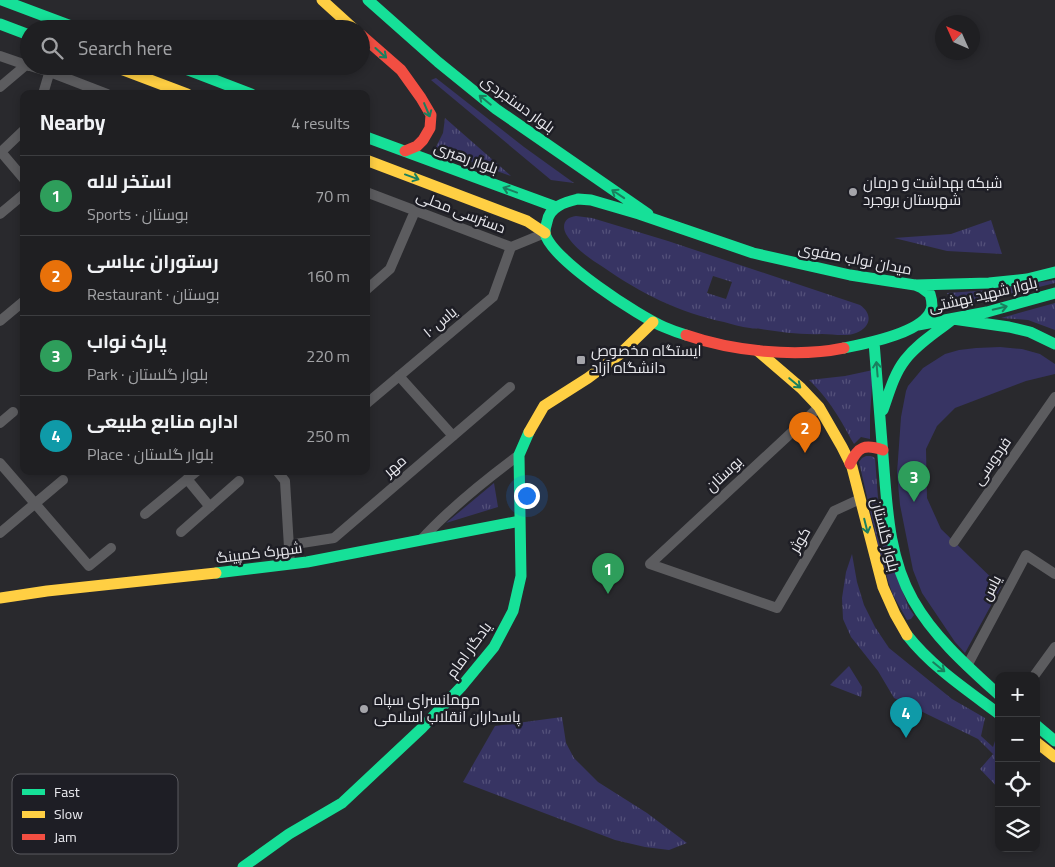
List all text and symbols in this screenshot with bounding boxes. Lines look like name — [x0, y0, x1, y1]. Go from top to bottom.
north arrow — [935, 15, 980, 60]
search box — [20, 20, 370, 75]
text: Search here — [78, 30, 172, 66]
icon: search — [38, 34, 66, 62]
one-way arrow — [374, 47, 387, 58]
street label: بلوار دستجردی — [475, 66, 562, 141]
one-way arrow — [479, 95, 492, 106]
text: Nearby — [40, 103, 106, 142]
one-way arrow — [423, 103, 433, 118]
text: 4 results — [291, 108, 350, 138]
street label: بلوار رهبری — [430, 132, 503, 183]
text: استخر لاله — [87, 163, 172, 199]
place label: شبکه بهداشت و درمان شهرستان بروجرد — [863, 168, 1002, 214]
one-way arrow — [404, 173, 419, 182]
text: 1 — [52, 181, 60, 211]
text: 70 m — [315, 181, 350, 211]
street label: دسترسی محلی — [412, 181, 510, 242]
one-way arrow — [503, 185, 518, 194]
marker: شبکه بهداشت و درمان شهرستان بروجرد — [847, 186, 859, 198]
one-way arrow — [612, 188, 626, 198]
text: Sports · بوستان — [87, 199, 189, 229]
street label: میدان نواب صفوی — [796, 233, 914, 284]
text: رستوران عباسی — [87, 243, 219, 279]
text: 2 — [52, 261, 60, 291]
text: 160 m — [306, 261, 350, 291]
street label: بلوار شهید بهشتی — [926, 268, 1040, 321]
text: Restaurant · بوستان — [87, 279, 220, 309]
street label: یاس ۱۰ — [416, 298, 464, 345]
one-way arrow — [991, 303, 1007, 312]
text: پارک نواب — [87, 323, 167, 359]
place label: ایستگاه مخصوص دانشگاه آزاد — [591, 336, 701, 382]
text: 3 — [52, 341, 60, 371]
text: 220 m — [306, 341, 350, 371]
marker: ایستگاه مخصوص دانشگاه آزاد — [575, 354, 587, 366]
text: Park · بلوار گلستان — [87, 359, 208, 389]
one-way arrow — [872, 362, 881, 378]
one-way arrow — [788, 378, 801, 389]
text: اداره منابع طبیعی — [87, 403, 239, 439]
pin: 2 — [789, 412, 821, 453]
text: 4 — [52, 421, 60, 451]
text: 250 m — [306, 421, 350, 451]
street label: فردوسی — [964, 430, 1019, 491]
text: Place · بلوار گلستان — [87, 439, 214, 469]
street label: مهر — [375, 447, 413, 485]
street label: بوستان — [698, 448, 750, 499]
pin: 3 — [898, 461, 930, 502]
your location — [514, 483, 540, 509]
street label: بلوار گلستان — [862, 495, 909, 575]
one-way arrow — [862, 517, 872, 533]
street label: کوثر — [780, 521, 819, 559]
street label: شهرک کمپینگ — [214, 533, 304, 572]
pin: 1 — [592, 553, 624, 594]
street label: یاس — [972, 569, 1010, 606]
street label: یادگار امام — [438, 615, 499, 685]
one-way arrow — [932, 661, 945, 672]
map controls — [995, 672, 1040, 852]
button: + — [995, 672, 1040, 717]
place label: مهمانسرای سپاه پاسداران انقلاب اسلامی — [374, 685, 520, 731]
pin: 4 — [890, 697, 922, 738]
marker: مهمانسرای سپاه پاسداران انقلاب اسلامی — [358, 703, 370, 715]
button: − — [995, 717, 1040, 762]
button: locate — [995, 762, 1040, 807]
legend — [12, 774, 178, 854]
text: Fast — [54, 779, 80, 805]
text: Slow — [54, 801, 83, 827]
button: layers — [995, 807, 1040, 852]
text: Jam — [54, 824, 77, 850]

